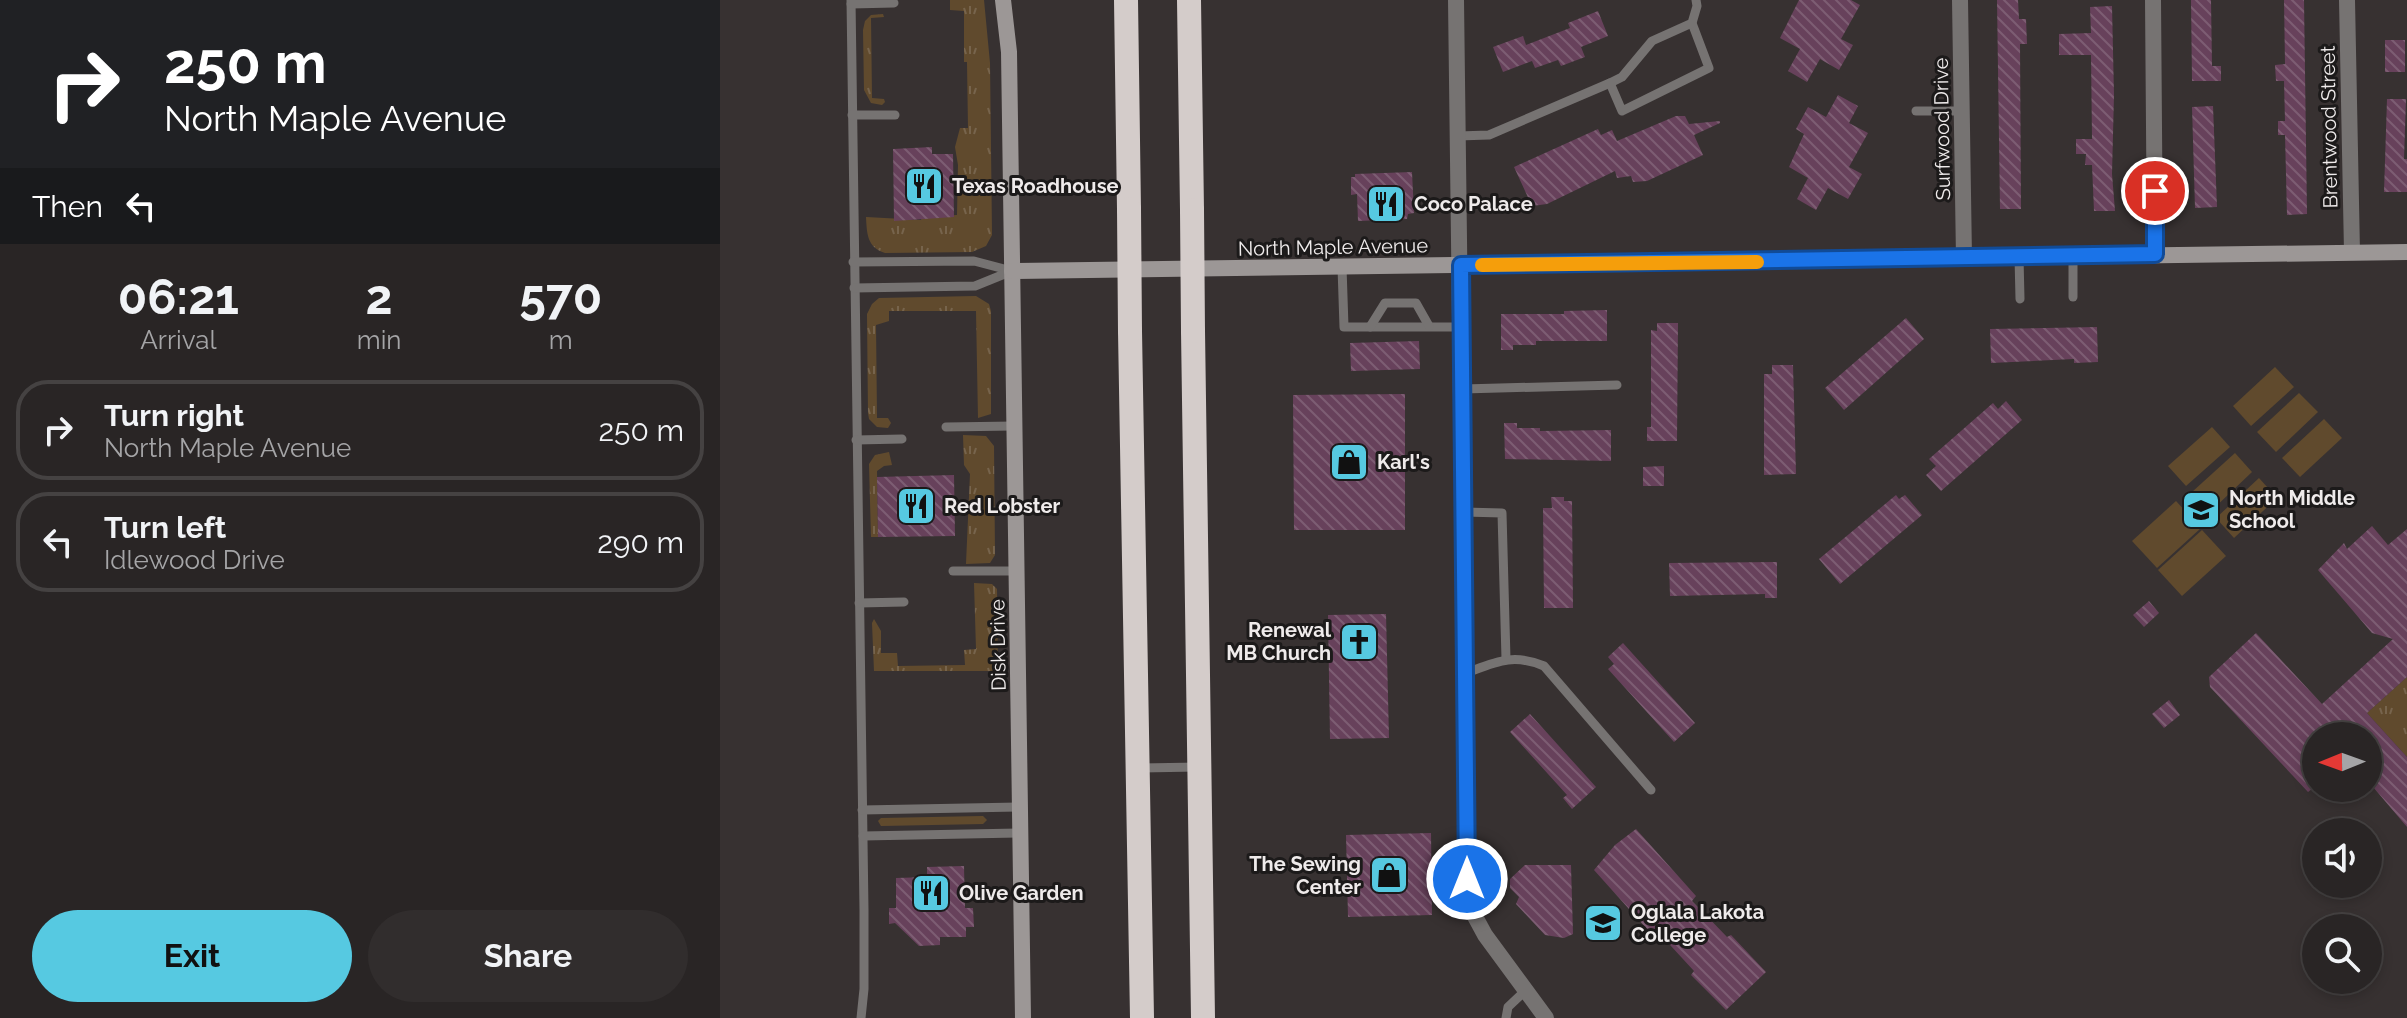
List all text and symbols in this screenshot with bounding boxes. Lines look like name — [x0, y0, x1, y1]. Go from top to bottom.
text: 250 m — [164, 30, 327, 96]
icon: right — [32, 32, 136, 136]
street label: Brentwood Street — [2316, 45, 2342, 209]
street label: Surfwood Drive — [1929, 57, 1955, 201]
text: North Maple Avenue — [164, 97, 506, 139]
pin — [2121, 157, 2189, 225]
restaurant icon: Texas Roadhouse — [903, 165, 945, 207]
icon: arrive — [2133, 169, 2177, 213]
place label: Texas Roadhouse — [952, 174, 1119, 198]
restaurant icon: Coco Palace — [1365, 183, 1407, 225]
icon: left — [119, 184, 163, 228]
text: Then — [32, 189, 103, 224]
place label: Coco Palace — [1414, 192, 1533, 216]
street label: North Maple Avenue — [1238, 233, 1429, 261]
text: 06:21 — [118, 269, 239, 325]
text: 2 — [366, 269, 393, 325]
text: 570 — [519, 269, 602, 325]
text: Arrival — [140, 325, 217, 355]
text: min — [357, 325, 401, 355]
text: m — [549, 325, 573, 355]
text: Turn right — [104, 398, 244, 433]
icon: right — [36, 408, 80, 452]
text: 250 m — [598, 413, 684, 448]
text: North Maple Avenue — [104, 433, 351, 463]
shop icon: Karl's — [1328, 441, 1370, 483]
place label: Karl's — [1377, 450, 1430, 474]
restaurant icon: Red Lobster — [895, 485, 937, 527]
place label: North Middle School — [2229, 486, 2355, 533]
school or university icon: North Middle School — [2180, 489, 2222, 531]
place label: Red Lobster — [944, 494, 1060, 518]
text: Turn left — [104, 510, 226, 545]
icon: left — [36, 520, 80, 564]
text: 290 m — [597, 525, 684, 560]
text: Idlewood Drive — [104, 545, 285, 575]
street label: Disk Drive — [985, 599, 1011, 691]
place label: Renewal MB Church — [1226, 618, 1332, 665]
church icon: Renewal MB Church — [1338, 621, 1380, 663]
north arrow — [2302, 722, 2382, 802]
map controls — [2302, 722, 2382, 994]
button: sound — [2302, 818, 2382, 898]
position arrow — [1425, 837, 1509, 921]
place label: The Sewing Center — [1249, 852, 1361, 899]
shop icon: The Sewing Center — [1368, 854, 1410, 896]
restaurant icon: Olive Garden — [910, 872, 952, 914]
place label: Olive Garden — [959, 881, 1084, 905]
place label: Oglala Lakota College — [1631, 900, 1764, 947]
school or university icon: Oglala Lakota College — [1582, 902, 1624, 944]
button: Exit — [32, 910, 352, 1002]
button: Share — [368, 910, 688, 1002]
button: search — [2302, 914, 2382, 994]

